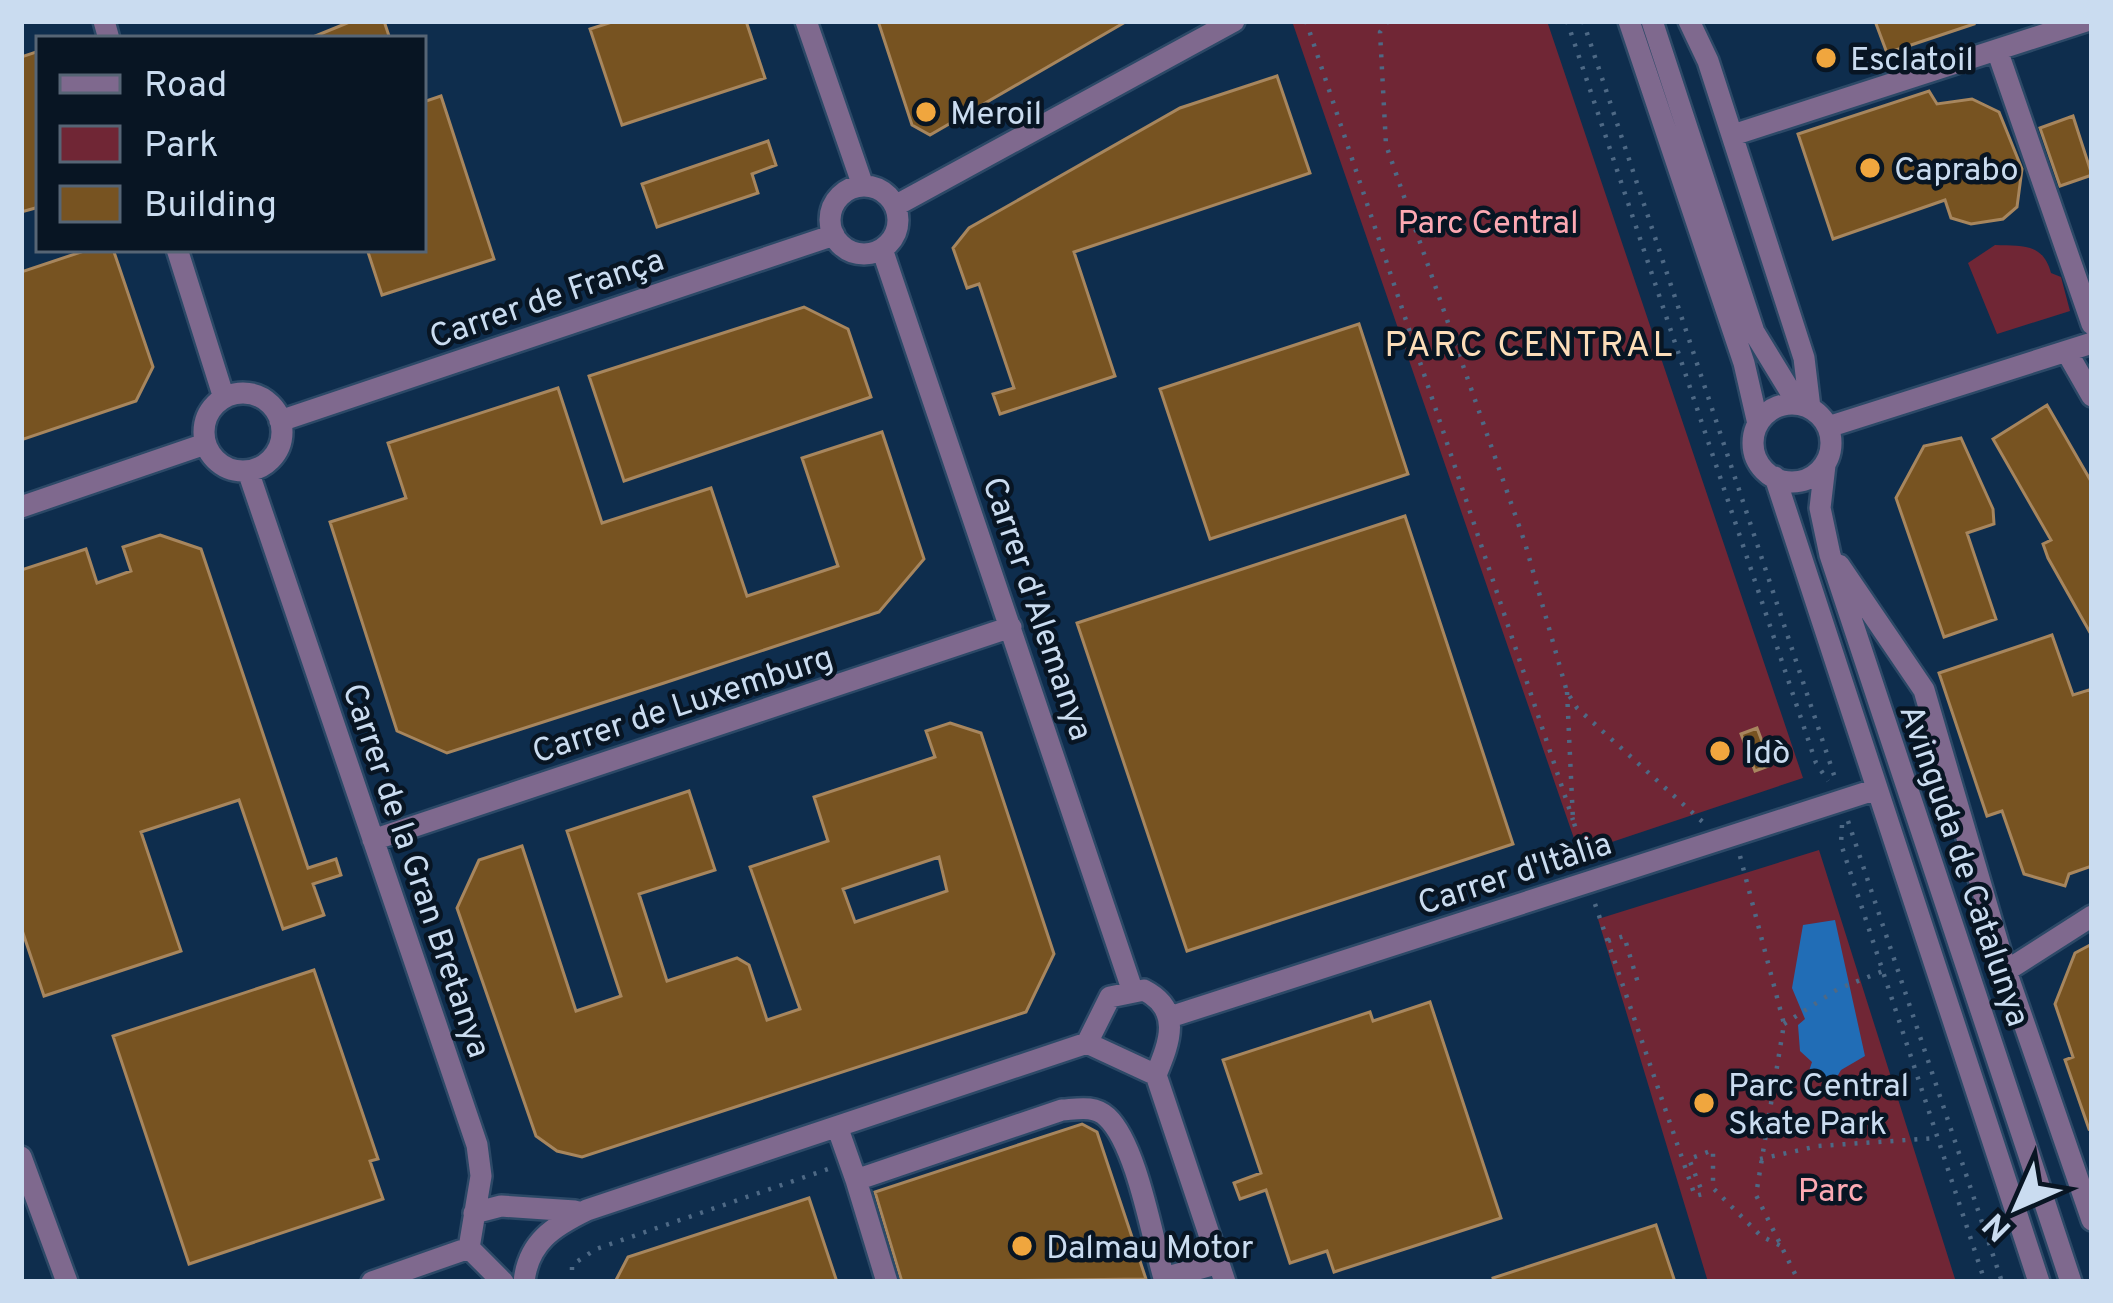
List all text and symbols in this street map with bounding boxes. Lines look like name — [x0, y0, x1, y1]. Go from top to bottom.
legend — [36, 36, 426, 252]
place label: Esclatoil — [1850, 41, 1974, 83]
marker: Esclatoil — [1813, 45, 1839, 71]
text: Road — [144, 64, 227, 110]
place label: Meroil — [950, 95, 1042, 137]
marker: Meroil — [913, 99, 939, 125]
text: Park — [144, 124, 218, 170]
place label: Caprabo — [1894, 151, 2019, 193]
marker: Caprabo — [1857, 155, 1883, 181]
text: Building — [144, 184, 277, 230]
park label: Parc Central — [1397, 204, 1579, 246]
street label: Carrer de França — [425, 241, 670, 361]
district label: PARC CENTRAL — [1384, 324, 1676, 370]
street label: Carrer d'Alemanya — [970, 472, 1100, 747]
street label: Carrer de Luxemburg — [527, 638, 839, 775]
street label: Carrer de la Gran Bretanya — [330, 679, 498, 1064]
street label: Avinguda de Catalunya — [1887, 700, 2037, 1033]
place label: Idò — [1744, 734, 1790, 776]
marker: Idò — [1707, 738, 1733, 764]
street label: Carrer d'Itàlia — [1413, 825, 1617, 927]
place label: Parc Central Skate Park — [1728, 1067, 1909, 1147]
marker: Parc Central Skate Park — [1691, 1090, 1717, 1116]
north arrow — [1957, 1147, 2077, 1267]
park label: Parc — [1798, 1172, 1864, 1214]
text: N — [1975, 1202, 2022, 1249]
place label: Dalmau Motor — [1046, 1229, 1254, 1271]
marker: Dalmau Motor — [1009, 1233, 1035, 1259]

